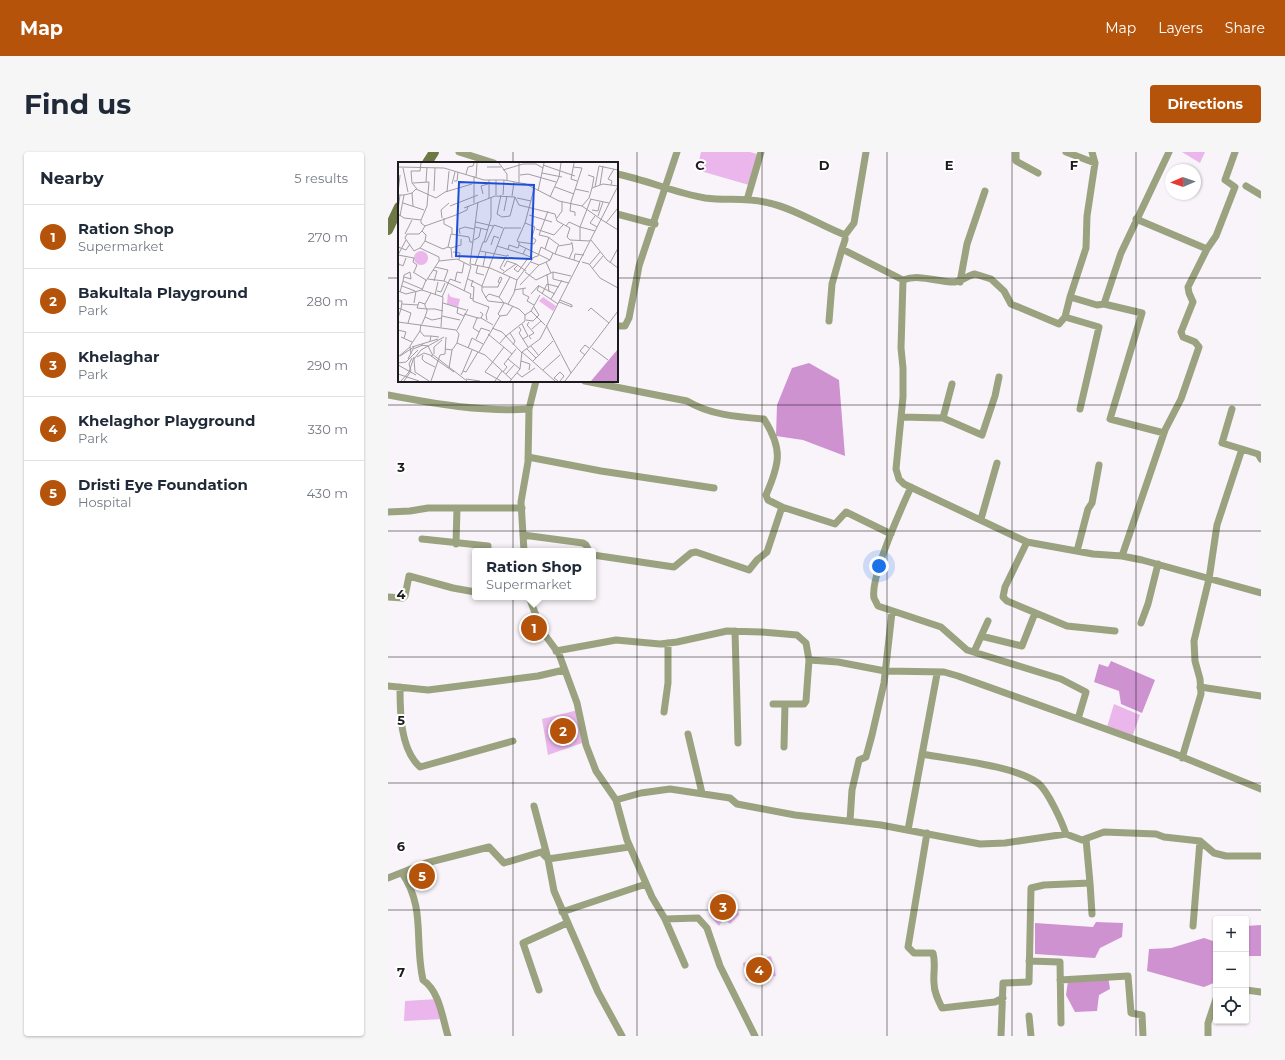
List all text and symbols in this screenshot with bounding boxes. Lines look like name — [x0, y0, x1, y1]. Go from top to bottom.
text: Map — [20, 17, 63, 40]
text: Map — [1105, 19, 1136, 37]
text: Layers — [1158, 19, 1203, 37]
text: Share — [1225, 19, 1265, 37]
button: Directions — [1150, 85, 1261, 123]
text: Find us — [24, 87, 131, 121]
text: C — [695, 157, 705, 173]
text: D — [819, 157, 830, 173]
text: E — [945, 157, 954, 173]
text: F — [1070, 157, 1078, 173]
inset map — [398, 162, 618, 382]
north arrow — [1165, 164, 1201, 200]
text: Nearby — [40, 168, 104, 188]
text: 5 results — [294, 170, 348, 186]
text: Ration Shop — [78, 219, 174, 238]
text: 1 — [50, 229, 56, 245]
text: 270 m — [307, 229, 348, 245]
text: Supermarket — [78, 238, 164, 254]
text: Bakultala Playground — [78, 283, 248, 302]
text: 2 — [49, 293, 57, 309]
text: 280 m — [307, 293, 348, 309]
text: Park — [78, 302, 108, 318]
text: Khelaghar — [78, 347, 159, 366]
text: 3 — [49, 357, 57, 373]
text: 290 m — [307, 357, 348, 373]
text: Park — [78, 366, 108, 382]
text: Khelaghor Playground — [78, 411, 255, 430]
text: 4 — [49, 421, 57, 437]
text: 330 m — [308, 421, 348, 437]
text: Park — [78, 430, 108, 446]
text: 3 — [396, 459, 405, 475]
text: Dristi Eye Foundation — [78, 475, 248, 494]
text: 5 — [49, 485, 57, 501]
text: 430 m — [306, 485, 348, 501]
text: Hospital — [78, 494, 131, 510]
popup — [472, 548, 596, 600]
your location — [869, 556, 889, 576]
text: Ration Shop — [486, 557, 582, 576]
text: Supermarket — [486, 576, 572, 592]
text: 4 — [397, 586, 406, 602]
pin: 1 — [521, 613, 547, 643]
text: 5 — [397, 712, 405, 728]
pin: 2 — [550, 716, 576, 746]
text: 6 — [397, 838, 406, 854]
pin: 5 — [409, 861, 435, 891]
pin: 3 — [710, 892, 736, 922]
map controls — [1213, 916, 1249, 1024]
button: + — [1213, 916, 1249, 952]
button: − — [1213, 952, 1249, 988]
pin: 4 — [746, 955, 772, 985]
text: 7 — [397, 964, 405, 980]
button: locate — [1213, 988, 1249, 1024]

